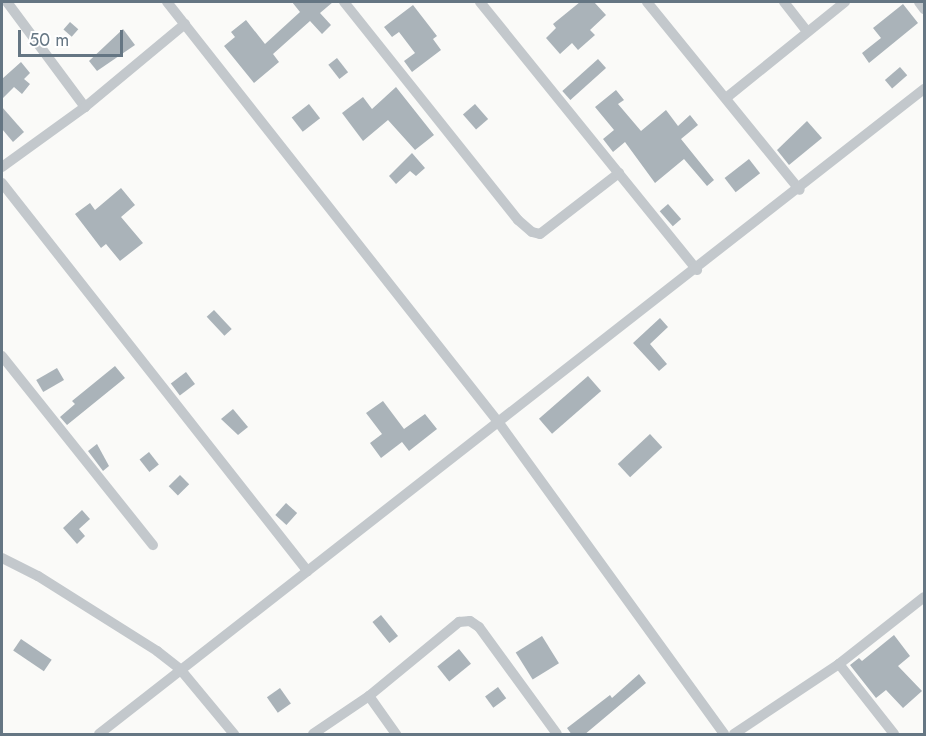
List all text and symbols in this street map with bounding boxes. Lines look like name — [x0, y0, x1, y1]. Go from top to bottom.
scale bar — [21, 18, 126, 56]
text: 50 m — [29, 27, 69, 53]

